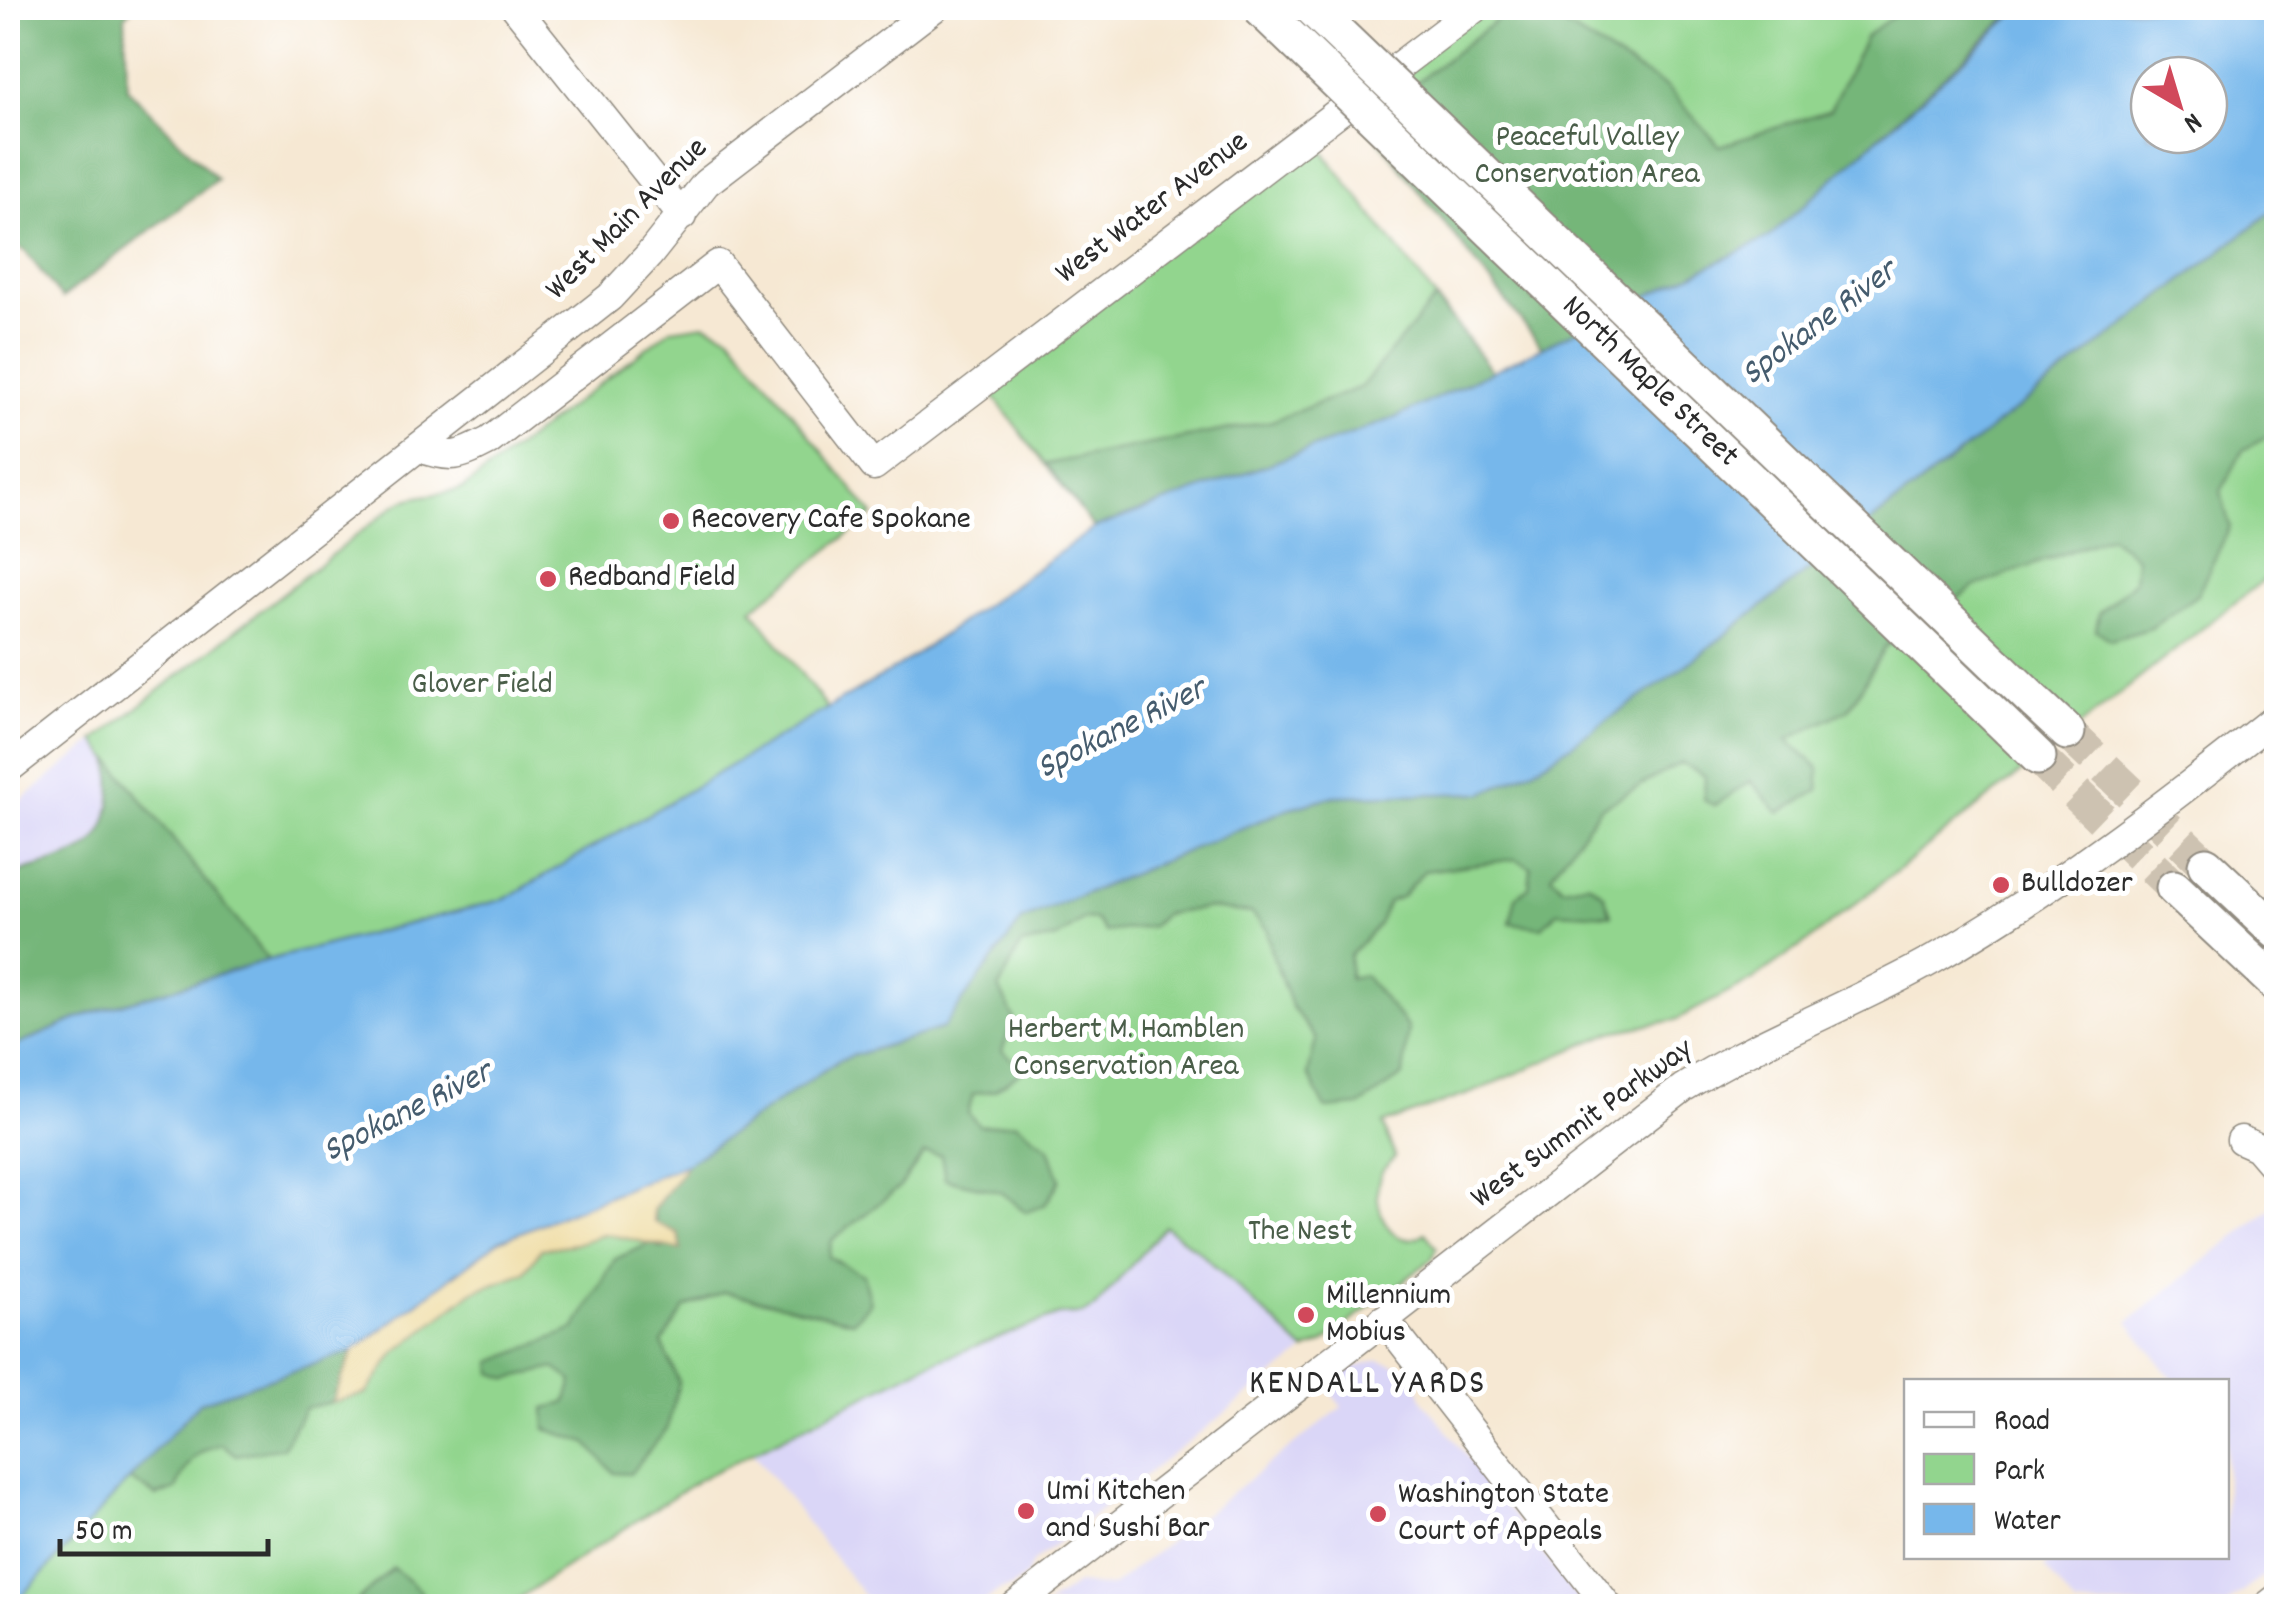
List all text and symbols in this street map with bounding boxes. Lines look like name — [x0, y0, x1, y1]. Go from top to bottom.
north arrow — [2129, 55, 2229, 155]
text: N — [2174, 101, 2209, 141]
park label: Peaceful Valley Conservation Area — [1474, 116, 1701, 199]
street label: West Water Avenue — [1047, 121, 1259, 297]
street label: West Main Avenue — [536, 128, 720, 312]
water label: Spokane River — [1732, 246, 1912, 399]
street label: North Maple Street — [1550, 286, 1748, 479]
place label: Recovery Cafe Spokane — [691, 498, 971, 544]
marker: Recovery Cafe Spokane — [660, 510, 682, 532]
place label: Redband Field — [568, 556, 736, 602]
marker: Redband Field — [537, 568, 559, 590]
park label: Glover Field — [411, 663, 553, 709]
water label: Spokane River — [1029, 664, 1219, 794]
place label: Bulldozer — [2021, 862, 2133, 908]
marker: Bulldozer — [1990, 874, 2012, 896]
park label: Herbert M. Hamblen Conservation Area — [1008, 1008, 1244, 1091]
street label: West Summit Parkway — [1462, 1028, 1705, 1221]
water label: Spokane River — [315, 1047, 505, 1177]
park label: The Nest — [1248, 1210, 1352, 1256]
place label: Millennium Mobius — [1326, 1274, 1451, 1357]
marker: Millennium Mobius — [1295, 1304, 1317, 1326]
district label: KENDALL YARDS — [1249, 1360, 1487, 1410]
legend — [1904, 1379, 2229, 1559]
text: Road — [1994, 1402, 2050, 1445]
text: Park — [1994, 1452, 2045, 1495]
place label: Umi Kitchen and Sushi Bar — [1046, 1470, 1210, 1553]
place label: Washington State Court of Appeals — [1398, 1473, 1609, 1556]
scale bar — [60, 1494, 268, 1556]
marker: Umi Kitchen and Sushi Bar — [1015, 1500, 1037, 1522]
text: Water — [1994, 1502, 2061, 1545]
marker: Washington State Court of Appeals — [1367, 1503, 1389, 1525]
text: 50 m — [75, 1512, 133, 1555]

